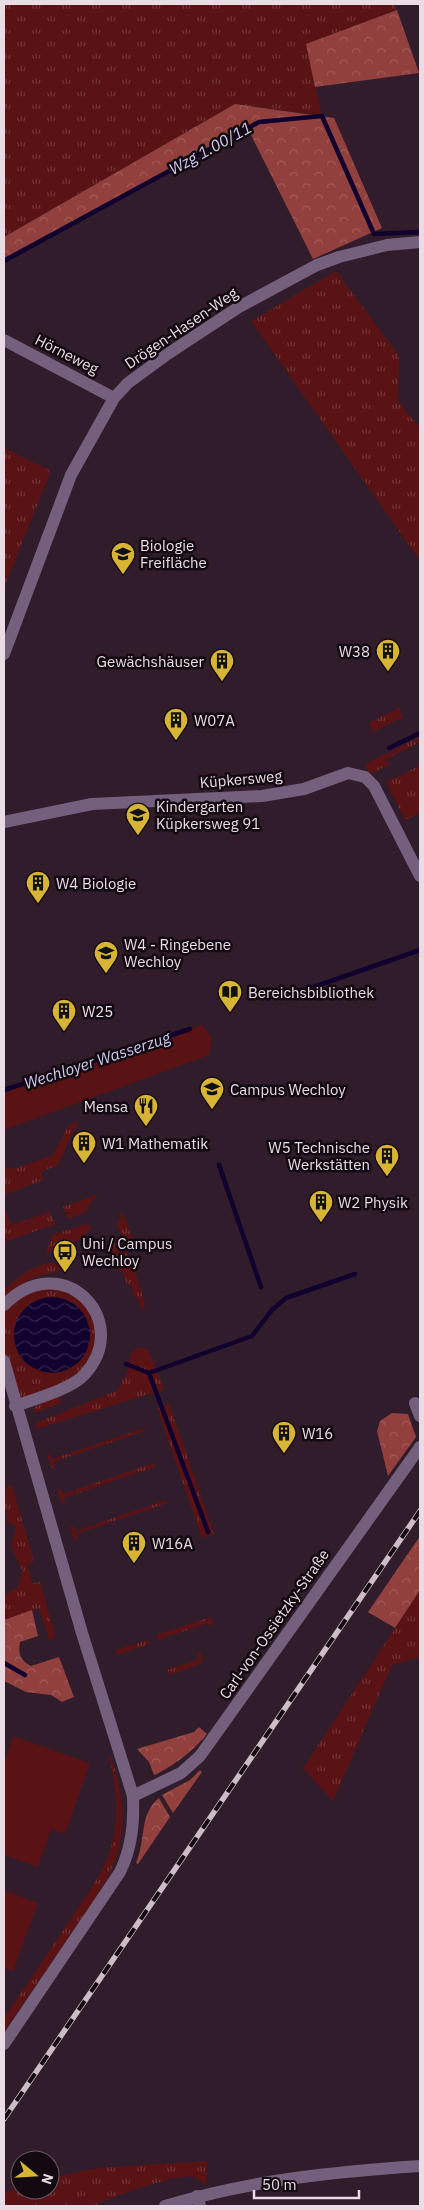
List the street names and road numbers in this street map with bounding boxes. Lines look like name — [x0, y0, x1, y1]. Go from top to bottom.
street label: Drögen-Hasen-Weg — [121, 283, 241, 373]
street label: Hörneweg — [32, 330, 102, 378]
street label: Küpkersweg — [199, 766, 283, 792]
street label: Carl-von-Ossietzky-Straße — [215, 1545, 333, 1703]

